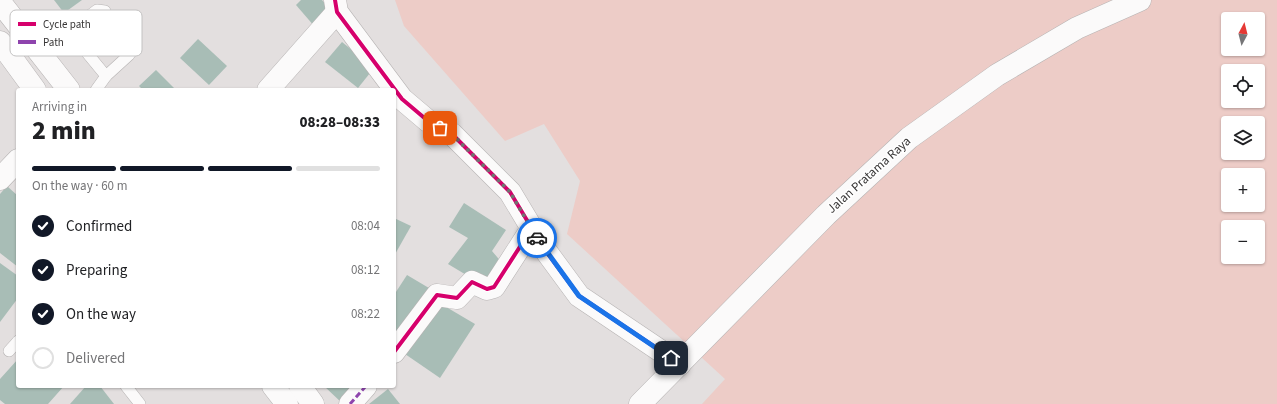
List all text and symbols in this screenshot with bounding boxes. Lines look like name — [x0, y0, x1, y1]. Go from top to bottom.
legend — [10, 10, 142, 56]
north arrow — [1221, 12, 1265, 56]
map controls — [1221, 12, 1265, 264]
text: Cycle path — [43, 17, 91, 32]
text: Path — [43, 35, 64, 50]
button: locate — [1221, 64, 1265, 108]
text: Arriving in — [32, 98, 87, 116]
pin — [423, 111, 457, 145]
text: 2 min — [32, 112, 96, 149]
text: 08:28–08:33 — [299, 112, 380, 133]
button: layers — [1221, 116, 1265, 160]
icon: bag — [429, 117, 451, 139]
street label: Jalan Pratama Raya — [823, 132, 915, 218]
button: + — [1221, 168, 1265, 212]
text: On the way · 60 m — [32, 177, 127, 195]
icon: check — [32, 215, 54, 237]
text: Confirmed — [66, 216, 132, 237]
text: 08:04 — [351, 217, 380, 235]
courier — [517, 218, 557, 258]
button: − — [1221, 220, 1265, 264]
icon: car — [526, 227, 548, 249]
icon: check — [32, 259, 54, 281]
text: Preparing — [66, 260, 127, 281]
text: 08:12 — [351, 261, 380, 279]
icon: check — [32, 303, 54, 325]
text: On the way — [66, 304, 136, 325]
text: 08:22 — [351, 305, 380, 323]
pin — [654, 341, 688, 375]
icon: home — [660, 347, 682, 369]
text: Delivered — [66, 348, 125, 369]

